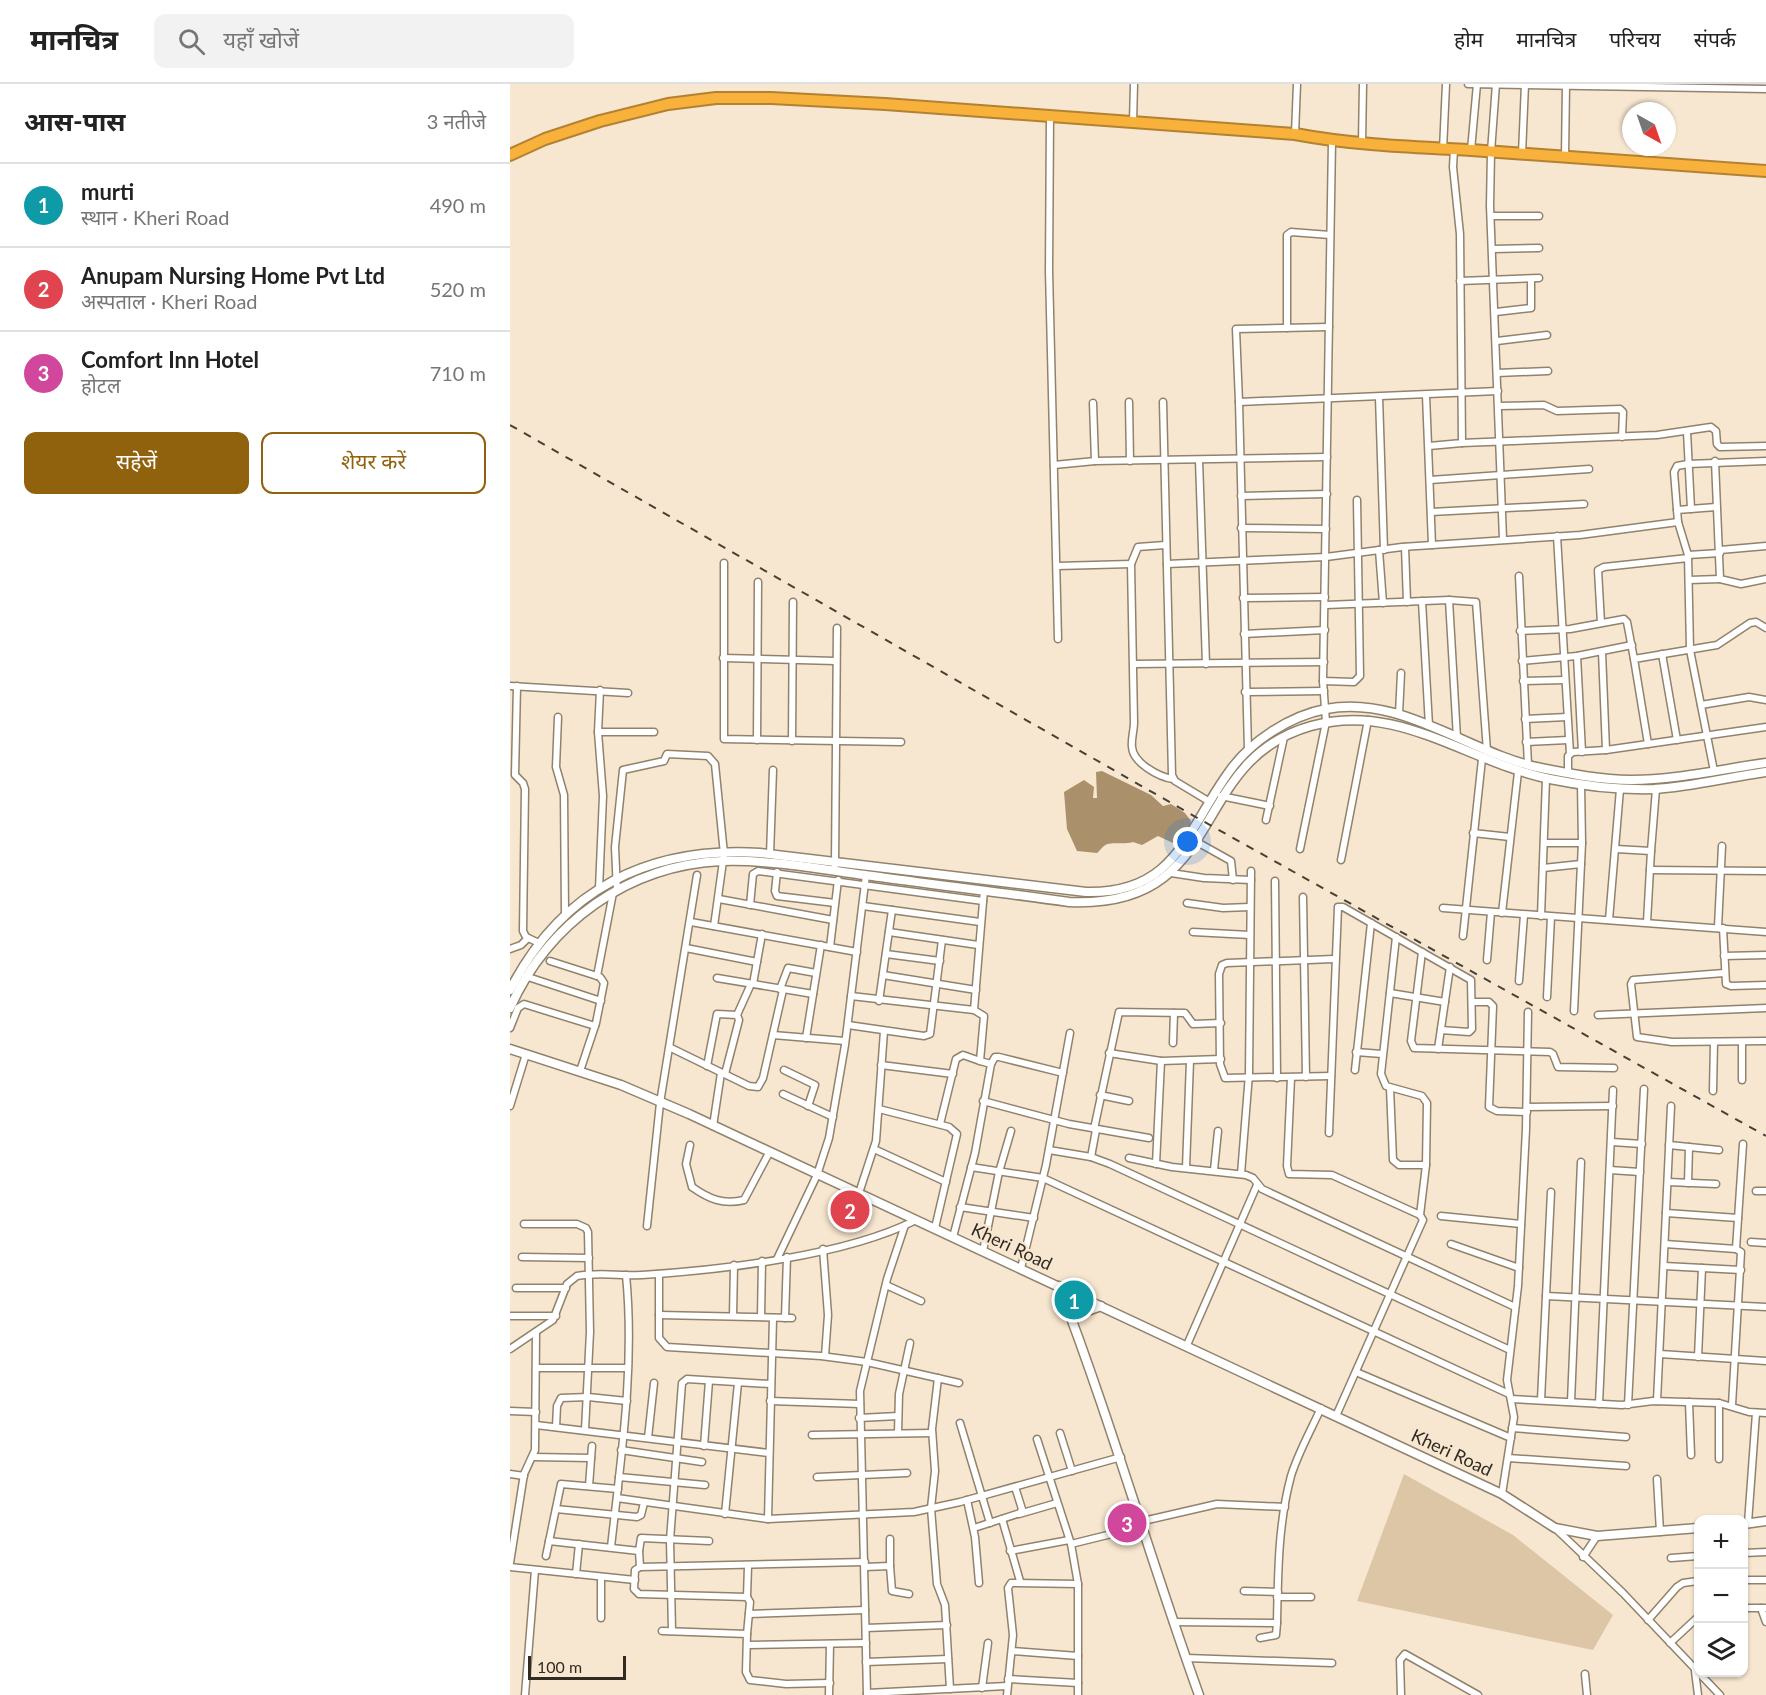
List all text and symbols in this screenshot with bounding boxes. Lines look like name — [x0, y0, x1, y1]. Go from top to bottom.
search box — [154, 14, 574, 68]
text: मानचित्र — [30, 22, 118, 56]
icon: search — [175, 25, 208, 58]
text: यहाँ खोजें — [223, 26, 299, 53]
text: होम — [1454, 26, 1483, 51]
text: मानचित्र — [1516, 26, 1576, 51]
text: परिचय — [1609, 26, 1661, 51]
text: संपर्क — [1694, 26, 1736, 51]
north arrow — [1622, 102, 1676, 156]
text: आस-पास — [24, 105, 126, 137]
text: 3 नतीजे — [427, 109, 486, 133]
text: murti — [81, 178, 134, 205]
text: 1 — [38, 193, 49, 217]
text: 490 m — [430, 193, 486, 217]
text: स्थान · Kheri Road — [81, 205, 229, 229]
text: Anupam Nursing Home Pvt Ltd — [81, 262, 385, 289]
text: 2 — [38, 277, 49, 301]
text: 520 m — [430, 277, 486, 301]
text: अस्पताल · Kheri Road — [81, 289, 258, 313]
text: Comfort Inn Hotel — [81, 346, 259, 373]
text: 3 — [38, 361, 49, 385]
text: 710 m — [430, 361, 486, 385]
text: होटल — [81, 373, 120, 397]
button: सहेजें — [24, 432, 249, 494]
button: शेयर करें — [261, 432, 486, 494]
your location — [1173, 827, 1202, 856]
pin: 2 — [830, 1188, 870, 1232]
street label: Kheri Road — [968, 1218, 1056, 1274]
pin: 1 — [1054, 1278, 1094, 1322]
street label: Kheri Road — [1408, 1424, 1496, 1480]
pin: 3 — [1108, 1500, 1146, 1546]
map controls — [1694, 1515, 1748, 1677]
button: + — [1694, 1515, 1748, 1569]
button: − — [1694, 1569, 1748, 1623]
button: layers — [1694, 1623, 1748, 1677]
scale bar — [528, 1653, 626, 1680]
text: 100 m — [537, 1657, 582, 1676]

